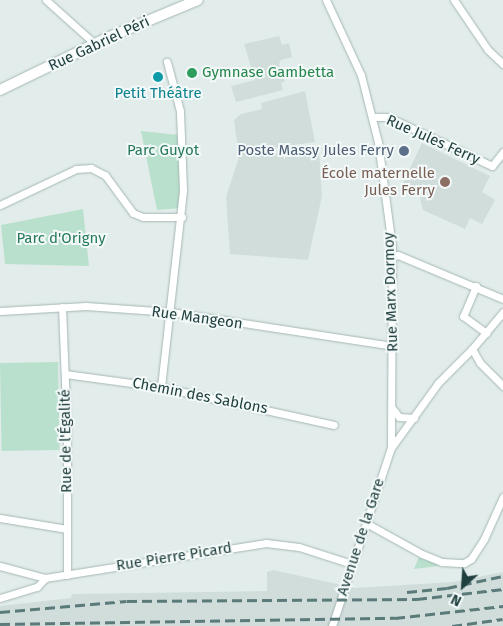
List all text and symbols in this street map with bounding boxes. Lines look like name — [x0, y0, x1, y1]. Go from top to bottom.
street label: Rue Gabriel Péri — [46, 13, 152, 75]
place label: Gymnase Gambetta — [202, 64, 334, 82]
marker: Gymnase Gambetta — [186, 67, 198, 79]
marker: Petit Théâtre — [152, 71, 164, 83]
place label: Petit Théâtre — [114, 85, 202, 103]
street label: Rue Jules Ferry — [383, 111, 483, 169]
park label: Parc Guyot — [127, 142, 199, 160]
place label: Poste Massy Jules Ferry — [237, 142, 394, 160]
marker: Poste Massy Jules Ferry — [398, 145, 410, 157]
place label: École maternelle Jules Ferry — [321, 164, 435, 199]
marker: École maternelle Jules Ferry — [439, 176, 451, 188]
park label: Parc d'Origny — [16, 230, 106, 248]
street label: Rue Marx Dormoy — [380, 232, 402, 352]
street label: Rue Mangeon — [150, 303, 244, 333]
street label: Chemin des Sablons — [131, 374, 269, 418]
street label: Rue de l'Égalité — [56, 389, 76, 493]
street label: Avenue de la Gare — [334, 476, 388, 598]
street label: Rue Pierre Picard — [115, 539, 233, 575]
north arrow — [438, 561, 488, 611]
text: N — [448, 590, 464, 610]

